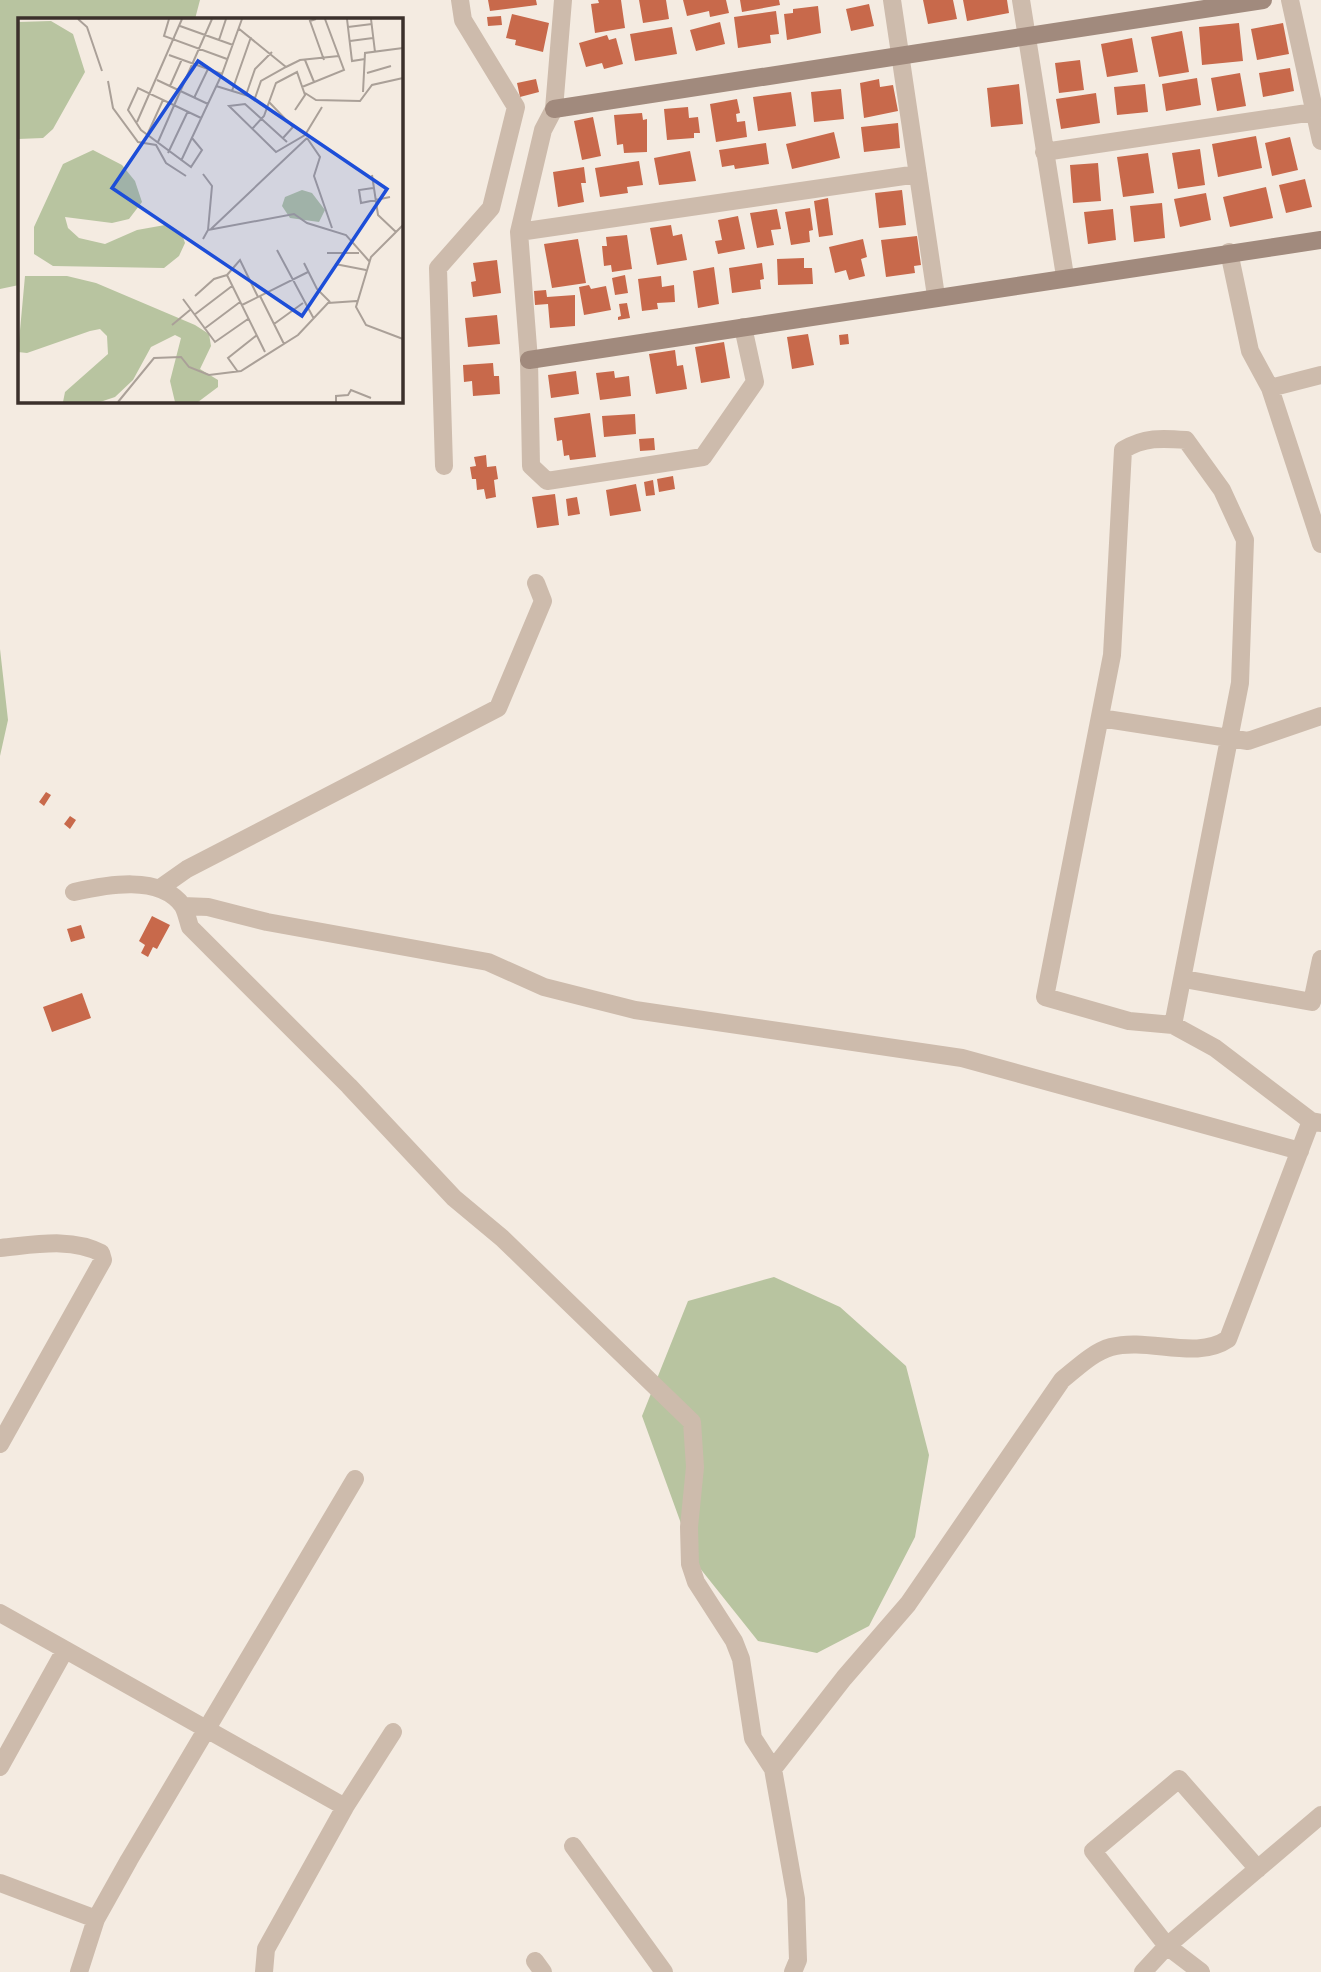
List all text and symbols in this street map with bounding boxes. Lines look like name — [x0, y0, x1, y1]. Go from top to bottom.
inset map — [18, 18, 402, 402]

